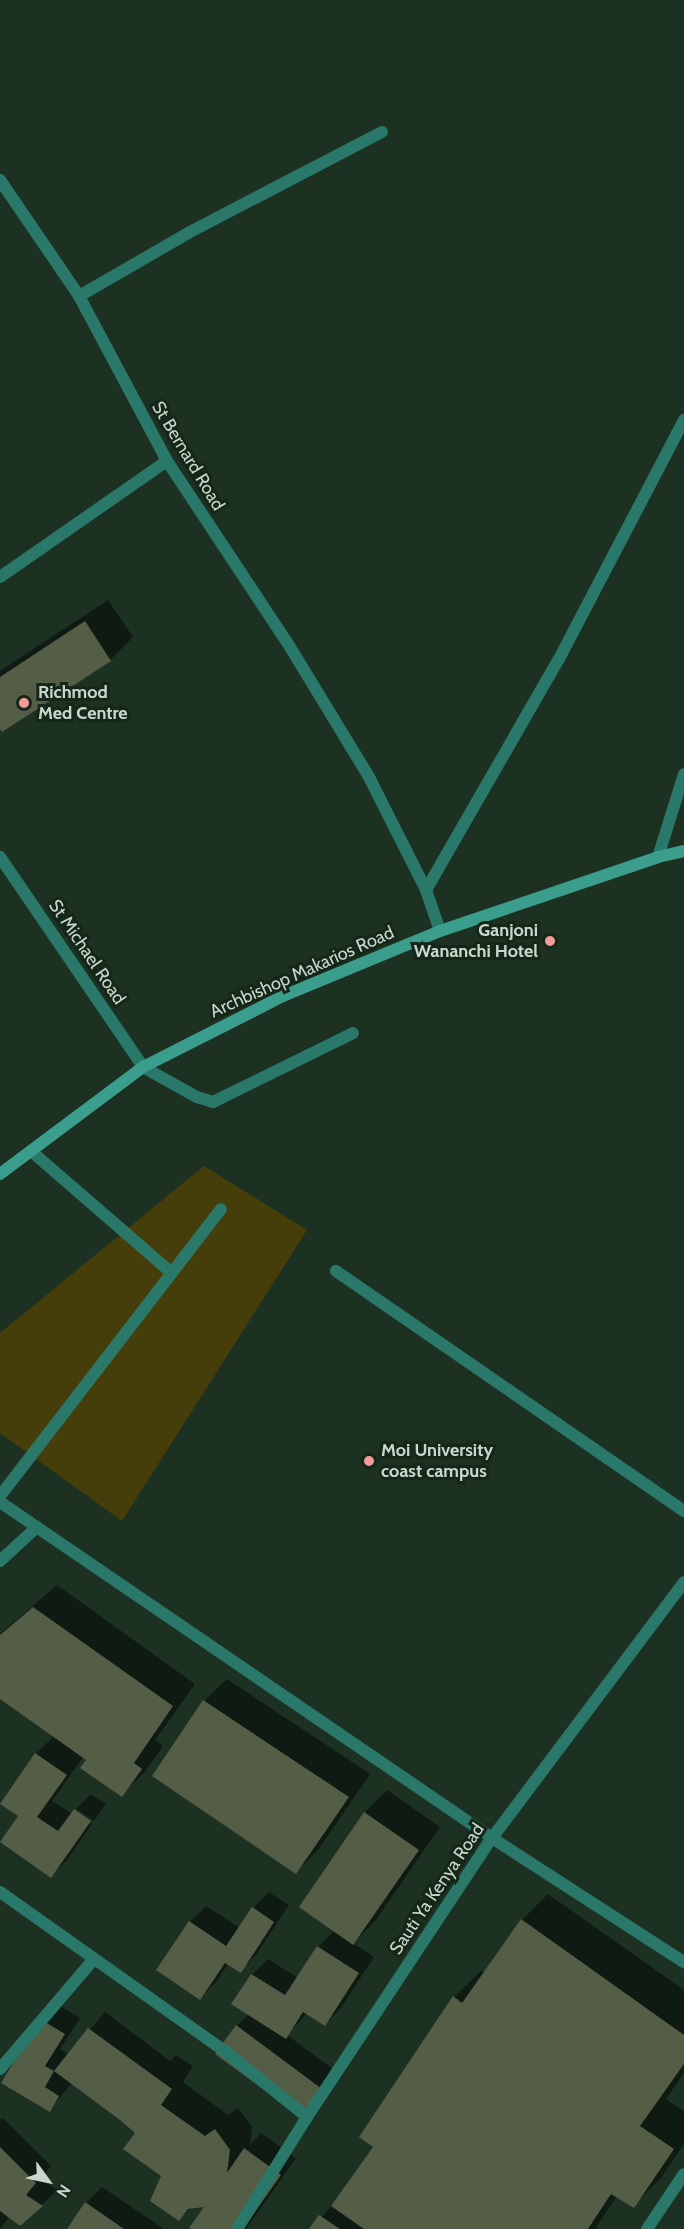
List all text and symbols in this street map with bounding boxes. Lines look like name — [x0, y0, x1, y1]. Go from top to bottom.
street label: St Bernard Road — [147, 398, 229, 514]
place label: Richmod Med Centre — [38, 682, 127, 724]
marker: Richmod Med Centre — [15, 694, 33, 712]
street label: St Michael Road — [44, 895, 130, 1009]
place label: Ganjoni Wananchi Hotel — [414, 920, 538, 962]
street label: Archbishop Makarios Road — [207, 922, 397, 1022]
marker: Ganjoni Wananchi Hotel — [543, 934, 557, 948]
place label: Moi University coast campus — [381, 1440, 493, 1482]
marker: Moi University coast campus — [362, 1454, 376, 1468]
street label: Sauti Ya Kenya Road — [385, 1819, 489, 1959]
north arrow — [18, 2151, 78, 2211]
text: N — [52, 2181, 75, 2201]

